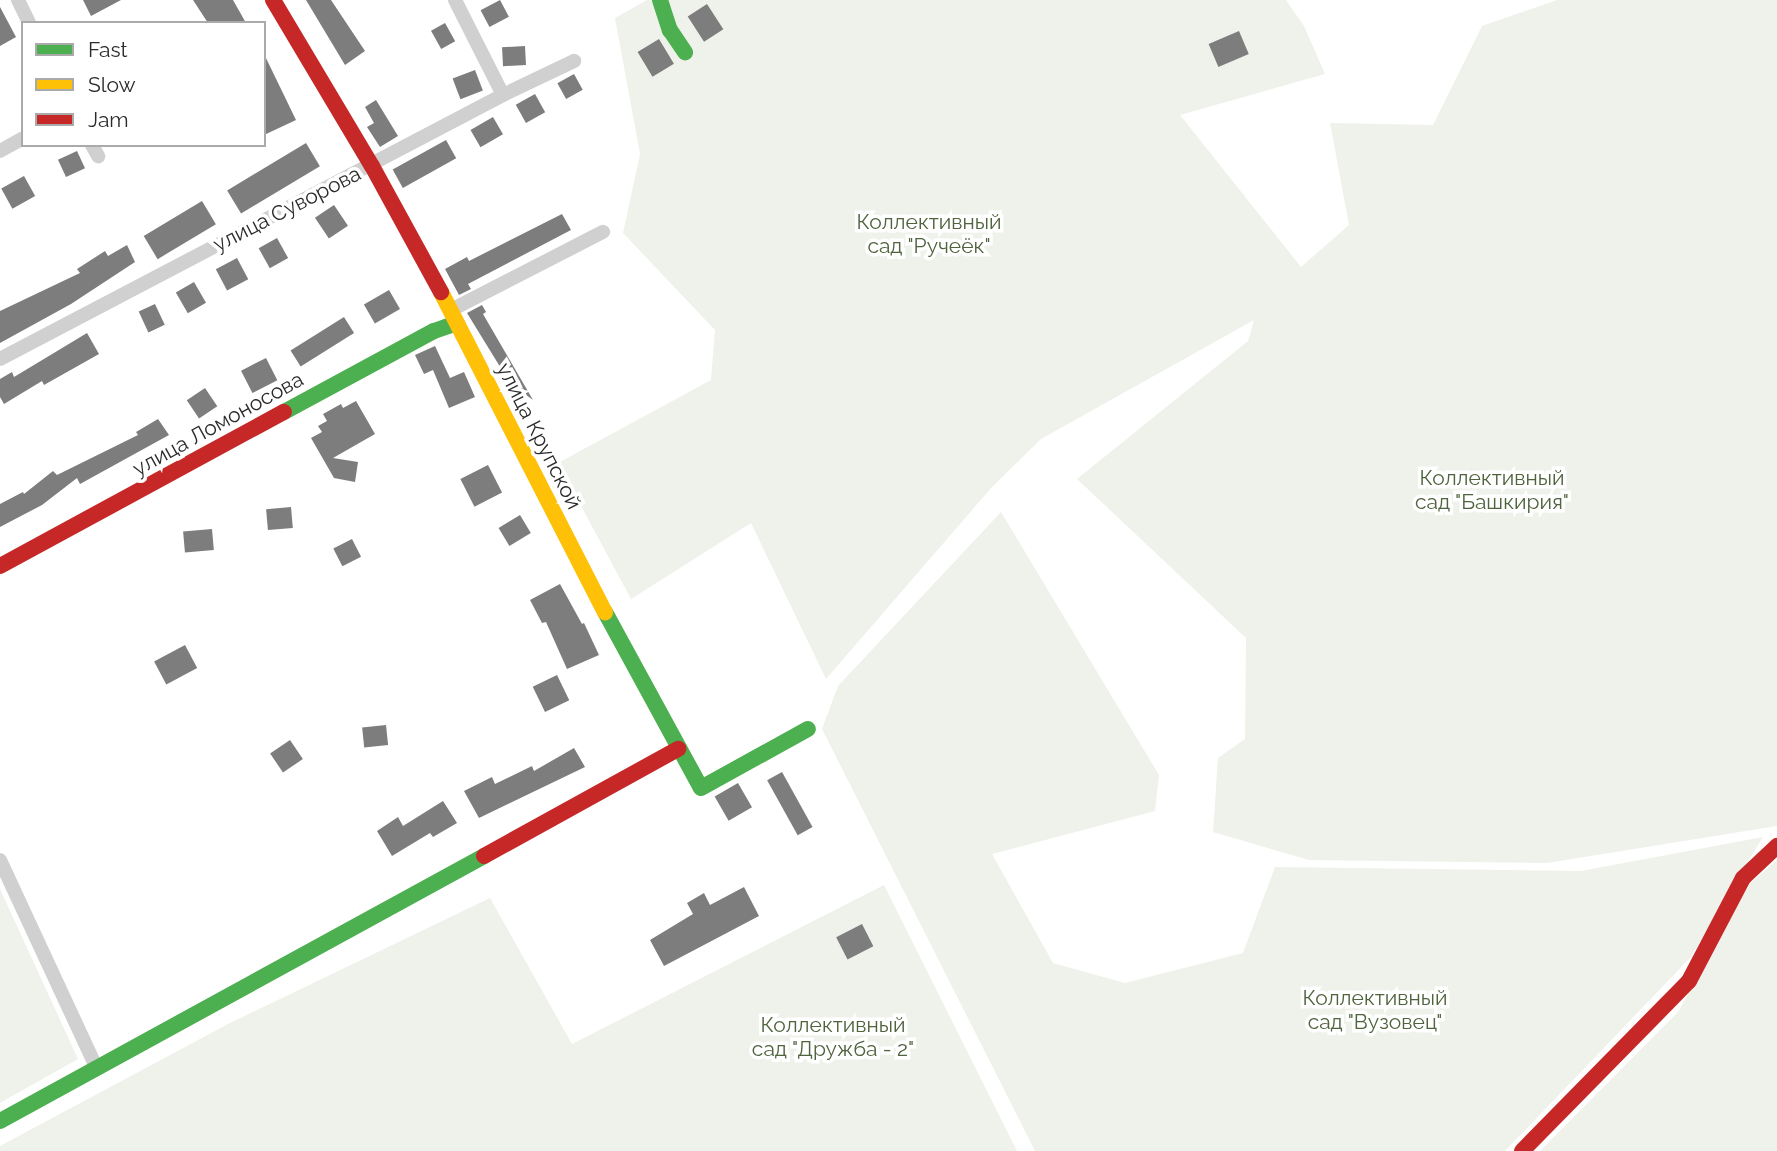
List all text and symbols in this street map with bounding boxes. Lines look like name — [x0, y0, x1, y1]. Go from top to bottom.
legend — [21, 21, 266, 147]
text: Fast — [88, 37, 128, 62]
text: Slow — [88, 72, 136, 97]
text: Jam — [88, 107, 129, 132]
street label: улица Суворова — [209, 161, 365, 257]
park label: Коллективный сад "Ручеёк" — [857, 209, 1001, 259]
street label: улица Крупской — [491, 359, 587, 513]
street label: улица Ломоносова — [128, 367, 308, 481]
park label: Коллективный сад "Башкирия" — [1415, 465, 1569, 515]
park label: Коллективный сад "Вузовец" — [1303, 985, 1447, 1035]
park label: Коллективный сад "Дружба - 2" — [752, 1012, 914, 1062]

